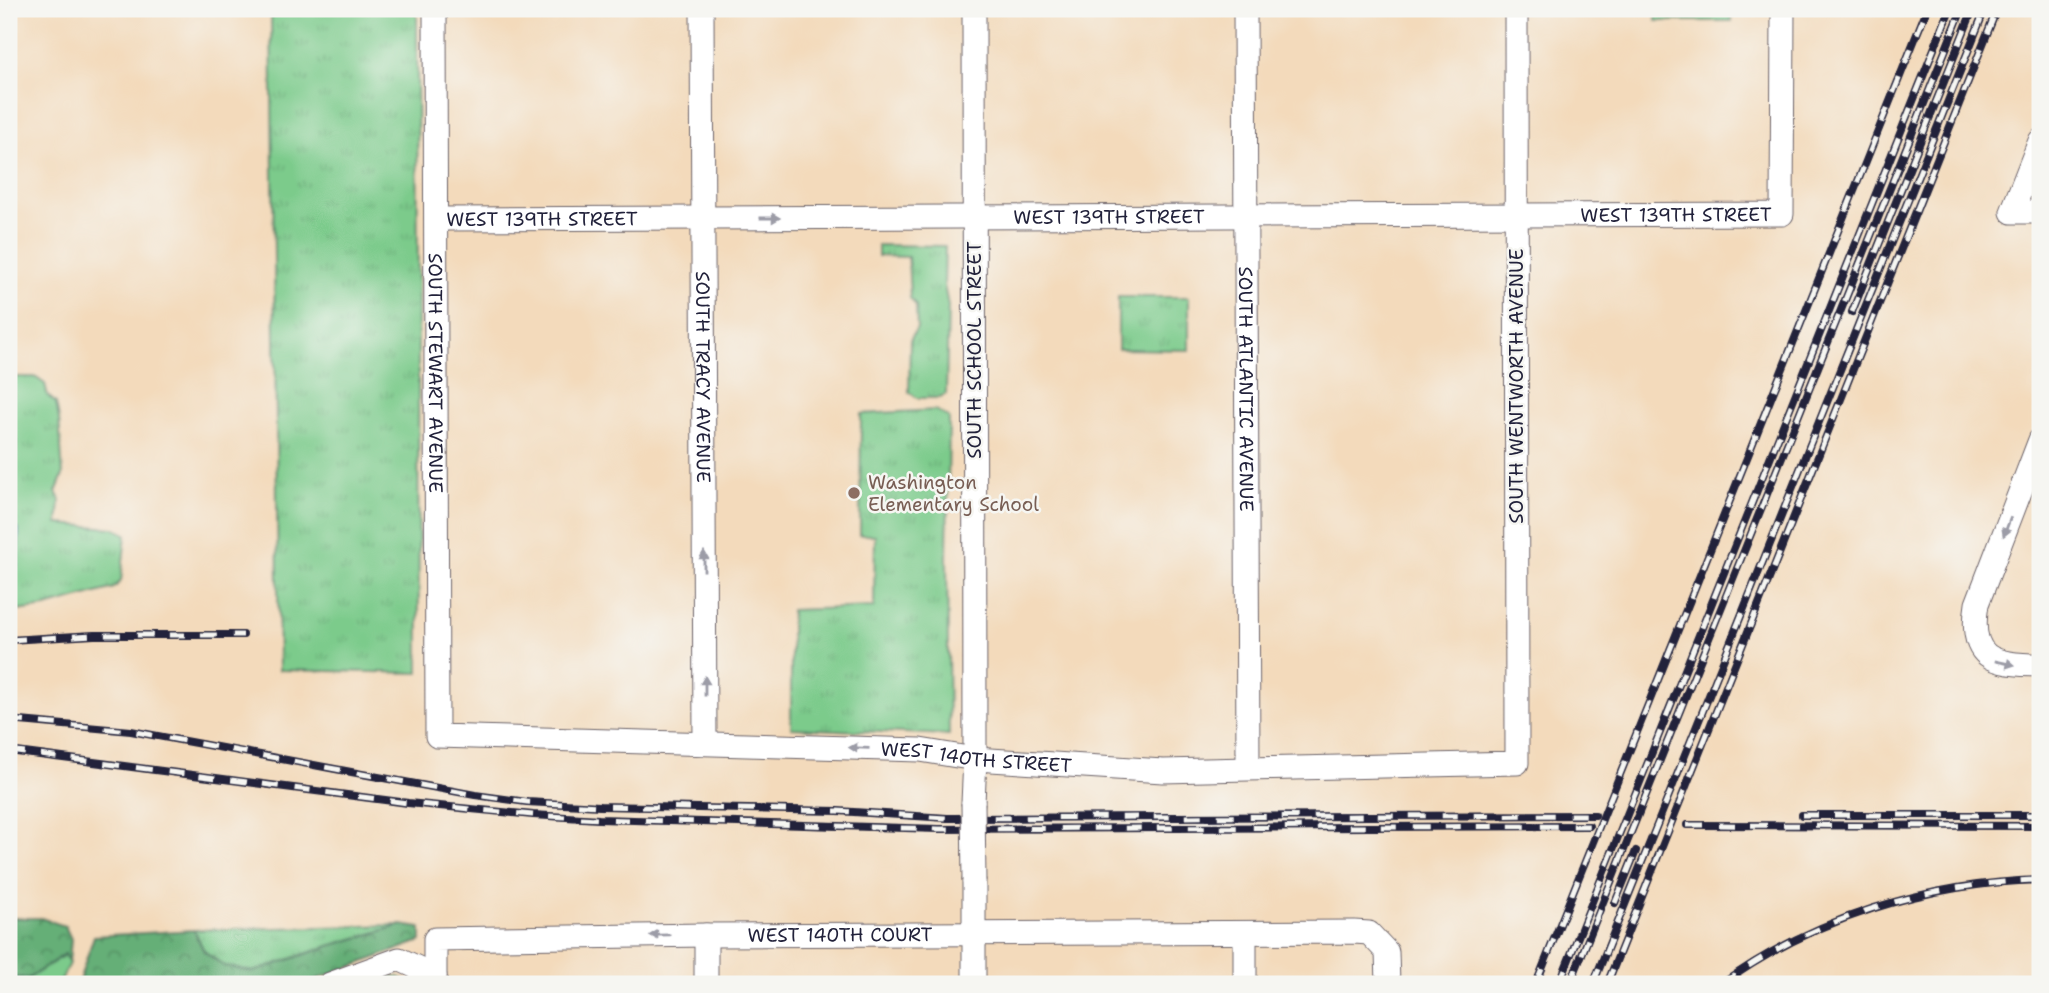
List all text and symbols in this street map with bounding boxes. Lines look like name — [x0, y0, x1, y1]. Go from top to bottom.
street label: WEST 139TH STREET — [1580, 202, 1772, 227]
street label: WEST 139TH STREET — [1013, 204, 1205, 229]
street label: WEST 139TH STREET — [446, 206, 638, 231]
one-way arrow — [760, 212, 782, 224]
street label: SOUTH SCHOOL STREET — [962, 241, 987, 459]
street label: SOUTH WENTWORTH AVENUE — [1504, 248, 1529, 524]
street label: SOUTH STEWART AVENUE — [423, 253, 449, 493]
street label: SOUTH ATLANTIC AVENUE — [1234, 266, 1259, 512]
street label: SOUTH TRACY AVENUE — [691, 271, 716, 483]
place label: Washington Elementary School — [868, 470, 1039, 517]
marker: Washington Elementary School — [846, 485, 862, 501]
one-way arrow — [2001, 516, 2012, 537]
one-way arrow — [698, 550, 710, 572]
one-way arrow — [1994, 657, 2016, 668]
one-way arrow — [699, 675, 711, 697]
street label: WEST 140TH STREET — [880, 736, 1073, 778]
one-way arrow — [848, 743, 870, 754]
street label: WEST 140TH COURT — [747, 921, 933, 947]
one-way arrow — [649, 930, 671, 941]

